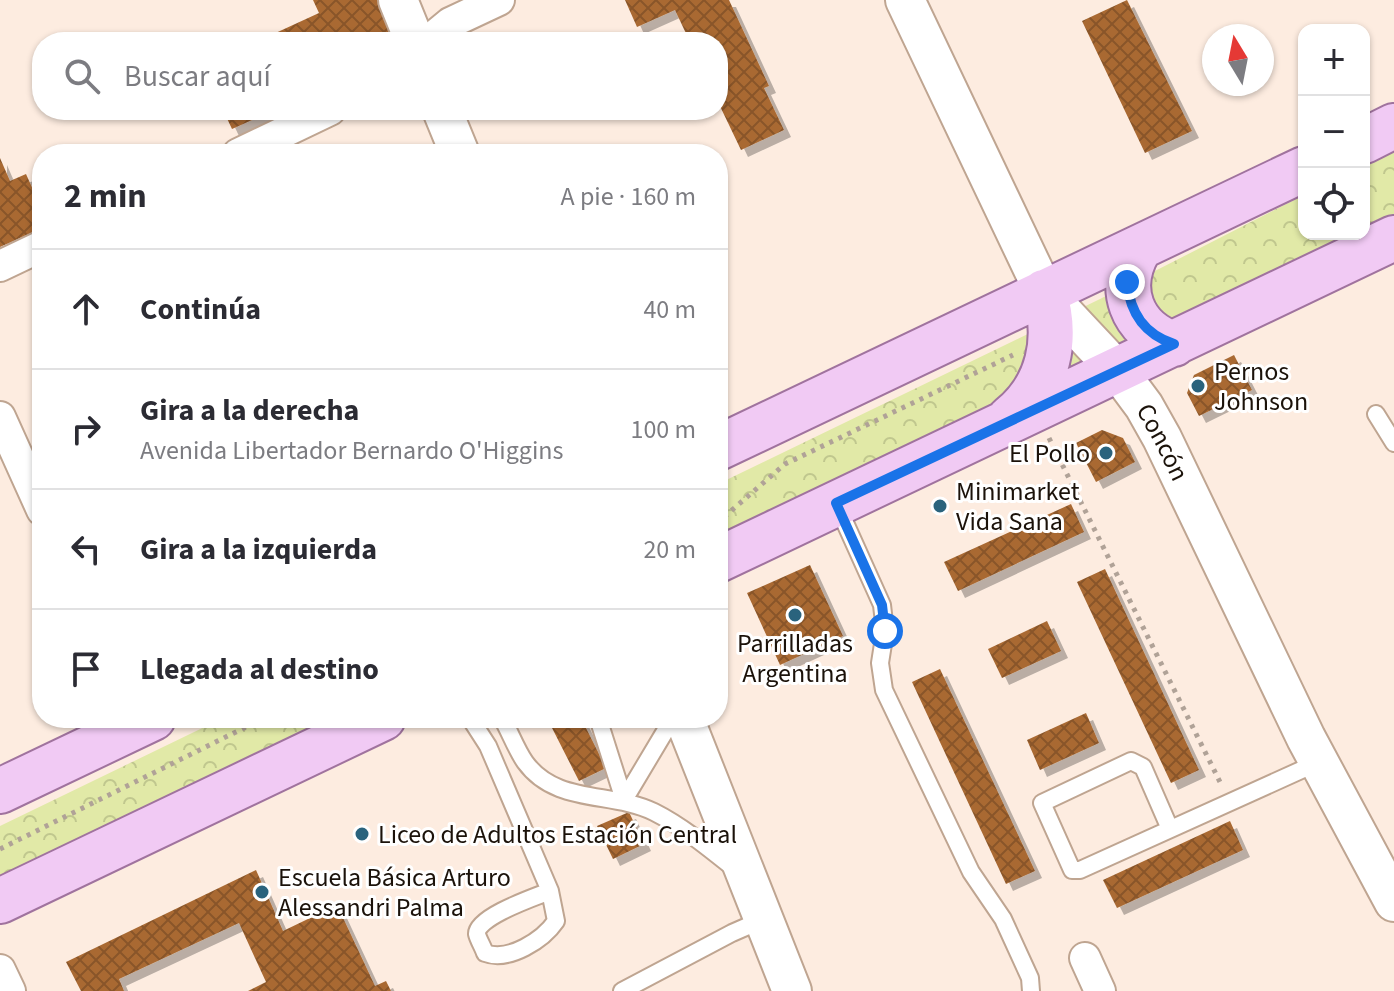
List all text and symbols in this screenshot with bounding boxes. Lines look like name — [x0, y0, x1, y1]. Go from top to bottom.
north arrow — [1202, 24, 1274, 96]
map controls — [1298, 24, 1370, 240]
button: + — [1298, 24, 1370, 96]
search box — [32, 32, 728, 120]
icon: search — [60, 54, 104, 98]
text: Buscar aquí — [124, 55, 271, 98]
button: − — [1298, 96, 1370, 168]
button: locate — [1298, 168, 1370, 240]
text: 2 min — [64, 172, 147, 221]
text: A pie · 160 m — [561, 178, 696, 215]
route end — [1109, 264, 1145, 300]
icon: ahead — [64, 287, 108, 331]
text: Continúa — [140, 288, 261, 331]
text: 40 m — [643, 291, 696, 328]
place label: Pernos Johnson — [1214, 353, 1308, 420]
marker: Pernos Johnson — [1189, 377, 1207, 395]
text: Gira a la derecha — [140, 389, 359, 432]
street label: Concón — [1128, 396, 1198, 487]
icon: right — [64, 407, 108, 451]
text: 100 m — [630, 411, 696, 448]
text: Avenida Libertador Bernardo O'Higgins — [140, 432, 563, 469]
place label: El Pollo — [1009, 435, 1090, 472]
marker: El Pollo — [1097, 444, 1115, 462]
place label: Minimarket Vida Sana — [956, 473, 1080, 540]
marker: Minimarket Vida Sana — [931, 497, 949, 515]
icon: left — [64, 527, 108, 571]
text: Gira a la izquierda — [140, 528, 377, 571]
text: 20 m — [643, 531, 696, 568]
marker: Parrilladas Argentina — [786, 606, 804, 624]
route start — [867, 613, 903, 649]
place label: Parrilladas Argentina — [737, 625, 853, 692]
icon: arrive — [64, 647, 108, 691]
text: Llegada al destino — [140, 648, 379, 691]
place label: Liceo de Adultos Estación Central — [378, 816, 737, 853]
marker: Liceo de Adultos Estación Central — [353, 825, 371, 843]
place label: Escuela Básica Arturo Alessandri Palma — [278, 859, 511, 926]
marker: Escuela Básica Arturo Alessandri Palma — [253, 883, 271, 901]

